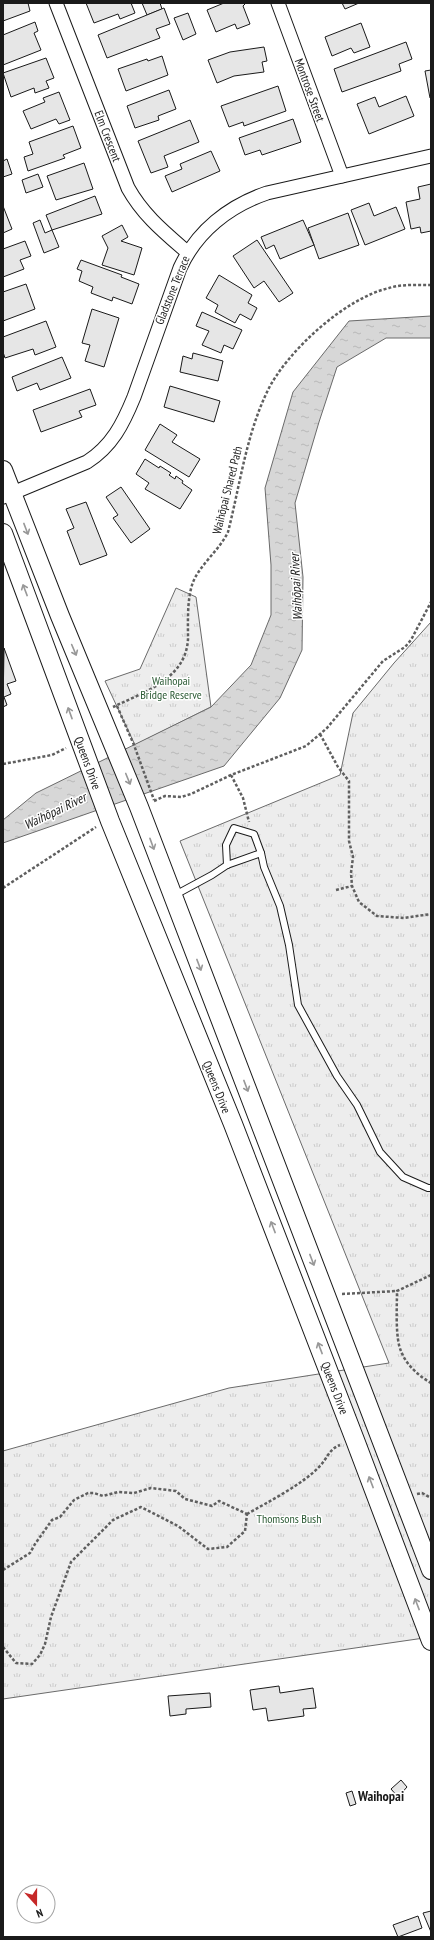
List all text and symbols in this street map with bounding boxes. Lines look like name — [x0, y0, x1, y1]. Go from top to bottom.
street label: Montrose Street — [292, 56, 329, 124]
street label: Elm Crescent — [91, 108, 125, 164]
street label: Gladstone Terrace — [151, 253, 193, 327]
street label: Waihōpai Shared Path — [209, 444, 245, 536]
one-way arrow — [23, 523, 31, 535]
water label: Waihōpai River — [286, 551, 306, 621]
one-way arrow — [21, 585, 29, 597]
one-way arrow — [71, 644, 79, 656]
park label: Waihopai Bridge Reserve — [140, 673, 202, 702]
one-way arrow — [66, 706, 73, 719]
street label: Queens Drive — [71, 734, 105, 792]
one-way arrow — [124, 773, 132, 785]
water label: Waihōpai River — [21, 788, 91, 833]
one-way arrow — [149, 837, 157, 849]
one-way arrow — [195, 959, 203, 971]
street label: Queens Drive — [200, 1059, 234, 1115]
one-way arrow — [242, 1080, 250, 1092]
one-way arrow — [268, 1221, 276, 1233]
one-way arrow — [308, 1254, 316, 1266]
one-way arrow — [315, 1342, 323, 1354]
street label: Queens Drive — [318, 1360, 352, 1417]
one-way arrow — [367, 1477, 375, 1489]
park label: Thomsons Bush — [257, 1511, 321, 1526]
one-way arrow — [413, 1598, 421, 1610]
district label: Waihopai — [357, 1787, 404, 1805]
north arrow — [16, 1884, 56, 1924]
text: N — [34, 1906, 45, 1921]

